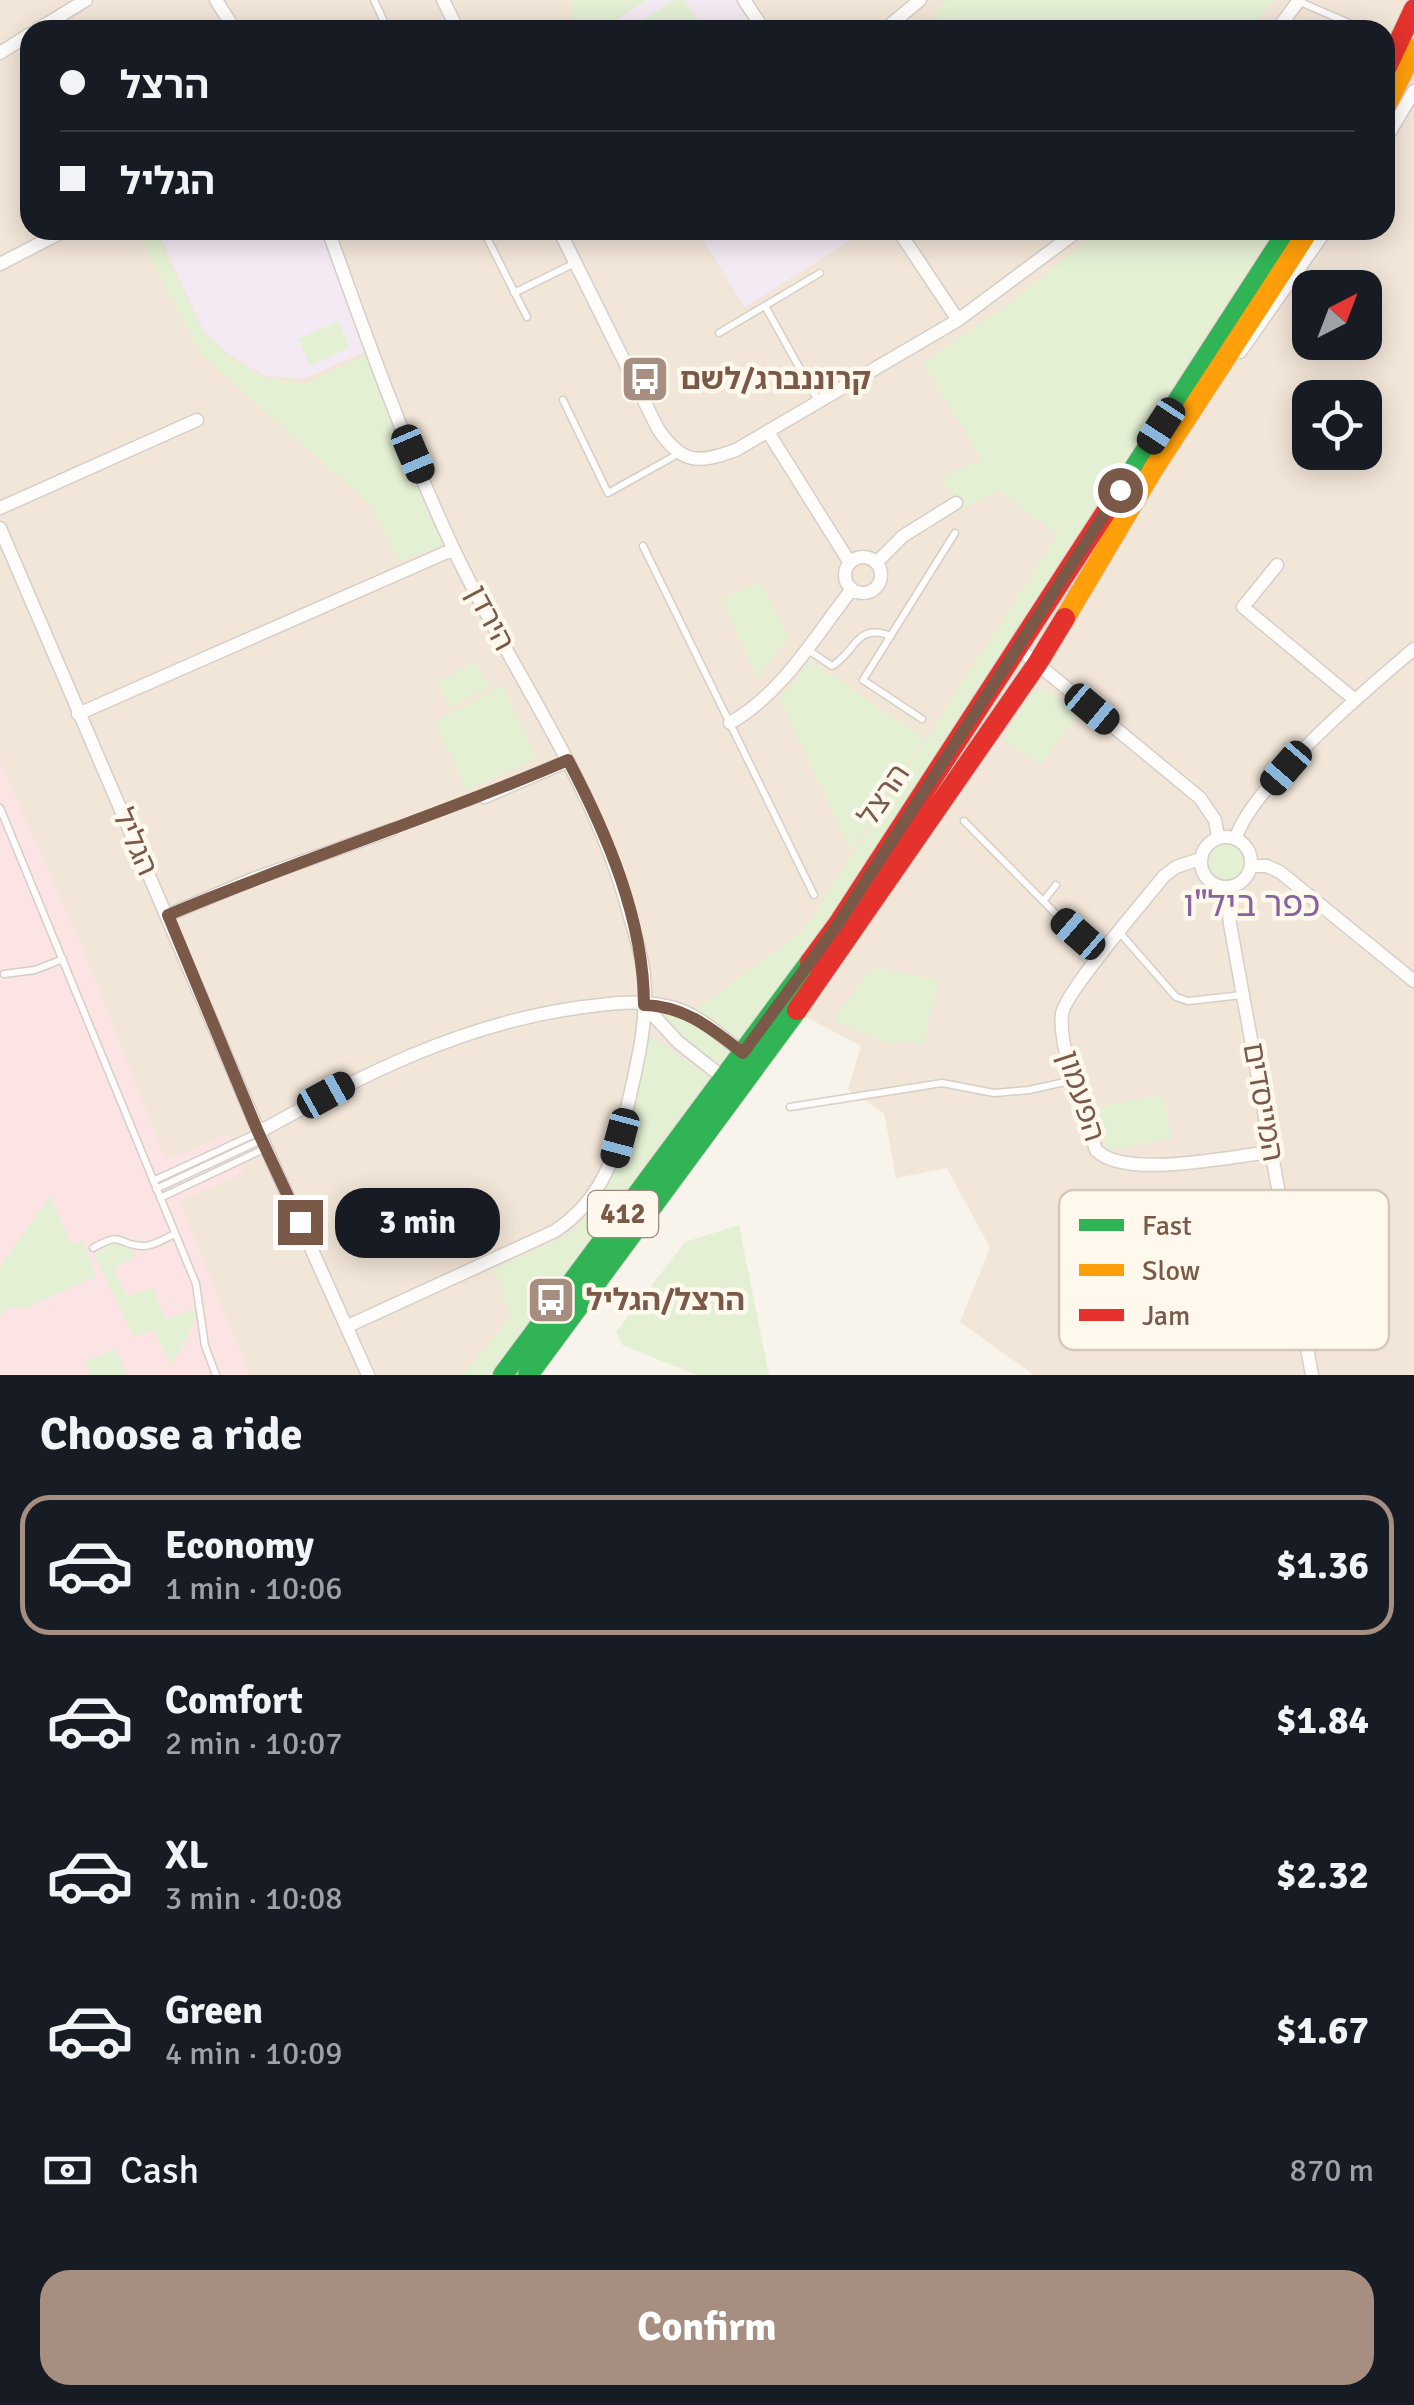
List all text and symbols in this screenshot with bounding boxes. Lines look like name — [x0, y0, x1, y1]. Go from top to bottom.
text: הרצל — [120, 62, 209, 109]
text: הגליל — [120, 158, 215, 205]
north arrow — [1292, 270, 1382, 360]
map controls — [1292, 270, 1382, 470]
bus stop icon: קרוננברג/לשם — [619, 353, 671, 405]
place label: קרוננברג/לשם — [680, 361, 871, 398]
button: locate — [1292, 380, 1382, 470]
car — [1132, 393, 1190, 459]
car — [387, 421, 439, 487]
route start — [1098, 468, 1143, 513]
street label: הירדן — [457, 579, 523, 657]
car — [1059, 678, 1125, 740]
car — [1255, 736, 1317, 800]
street label: הרצל — [850, 757, 918, 833]
street label: הגליל — [104, 803, 166, 881]
district label: כפר ביל"ו — [1184, 883, 1320, 926]
car — [1046, 903, 1110, 965]
street label: המייסדים — [1234, 1040, 1292, 1164]
street label: הפעמון — [1049, 1046, 1113, 1146]
car — [292, 1067, 360, 1123]
car — [598, 1105, 642, 1171]
callout: 3 min — [335, 1187, 500, 1257]
legend — [1059, 1190, 1389, 1350]
road number: 412 — [588, 1191, 658, 1237]
route end — [278, 1200, 323, 1245]
text: 3 min — [379, 1203, 456, 1242]
text: Fast — [1142, 1209, 1192, 1243]
text: Slow — [1142, 1254, 1200, 1288]
bus stop icon: הרצל/הגליל — [525, 1274, 577, 1326]
place label: הרצל/הגליל — [586, 1282, 745, 1319]
text: Jam — [1142, 1299, 1190, 1333]
text: Choose a ride — [40, 1407, 303, 1462]
icon: car — [45, 1520, 135, 1610]
text: Economy — [165, 1522, 314, 1569]
text: $1.36 — [1276, 1542, 1369, 1589]
text: 1 min · 10:06 — [165, 1569, 343, 1608]
icon: car — [45, 1675, 135, 1765]
text: Comfort — [165, 1677, 303, 1724]
text: $1.84 — [1276, 1697, 1369, 1744]
text: 2 min · 10:07 — [165, 1724, 343, 1763]
icon: car — [45, 1830, 135, 1920]
text: XL — [165, 1832, 208, 1879]
text: $2.32 — [1276, 1852, 1369, 1899]
text: 3 min · 10:08 — [165, 1879, 343, 1918]
icon: car — [45, 1985, 135, 2075]
text: Green — [165, 1987, 263, 2034]
text: $1.67 — [1276, 2007, 1369, 2054]
text: 4 min · 10:09 — [165, 2034, 343, 2073]
icon: cash — [40, 2143, 95, 2198]
text: Cash — [120, 2147, 199, 2194]
text: 870 m — [1290, 2151, 1374, 2190]
button: Confirm — [40, 2270, 1374, 2385]

